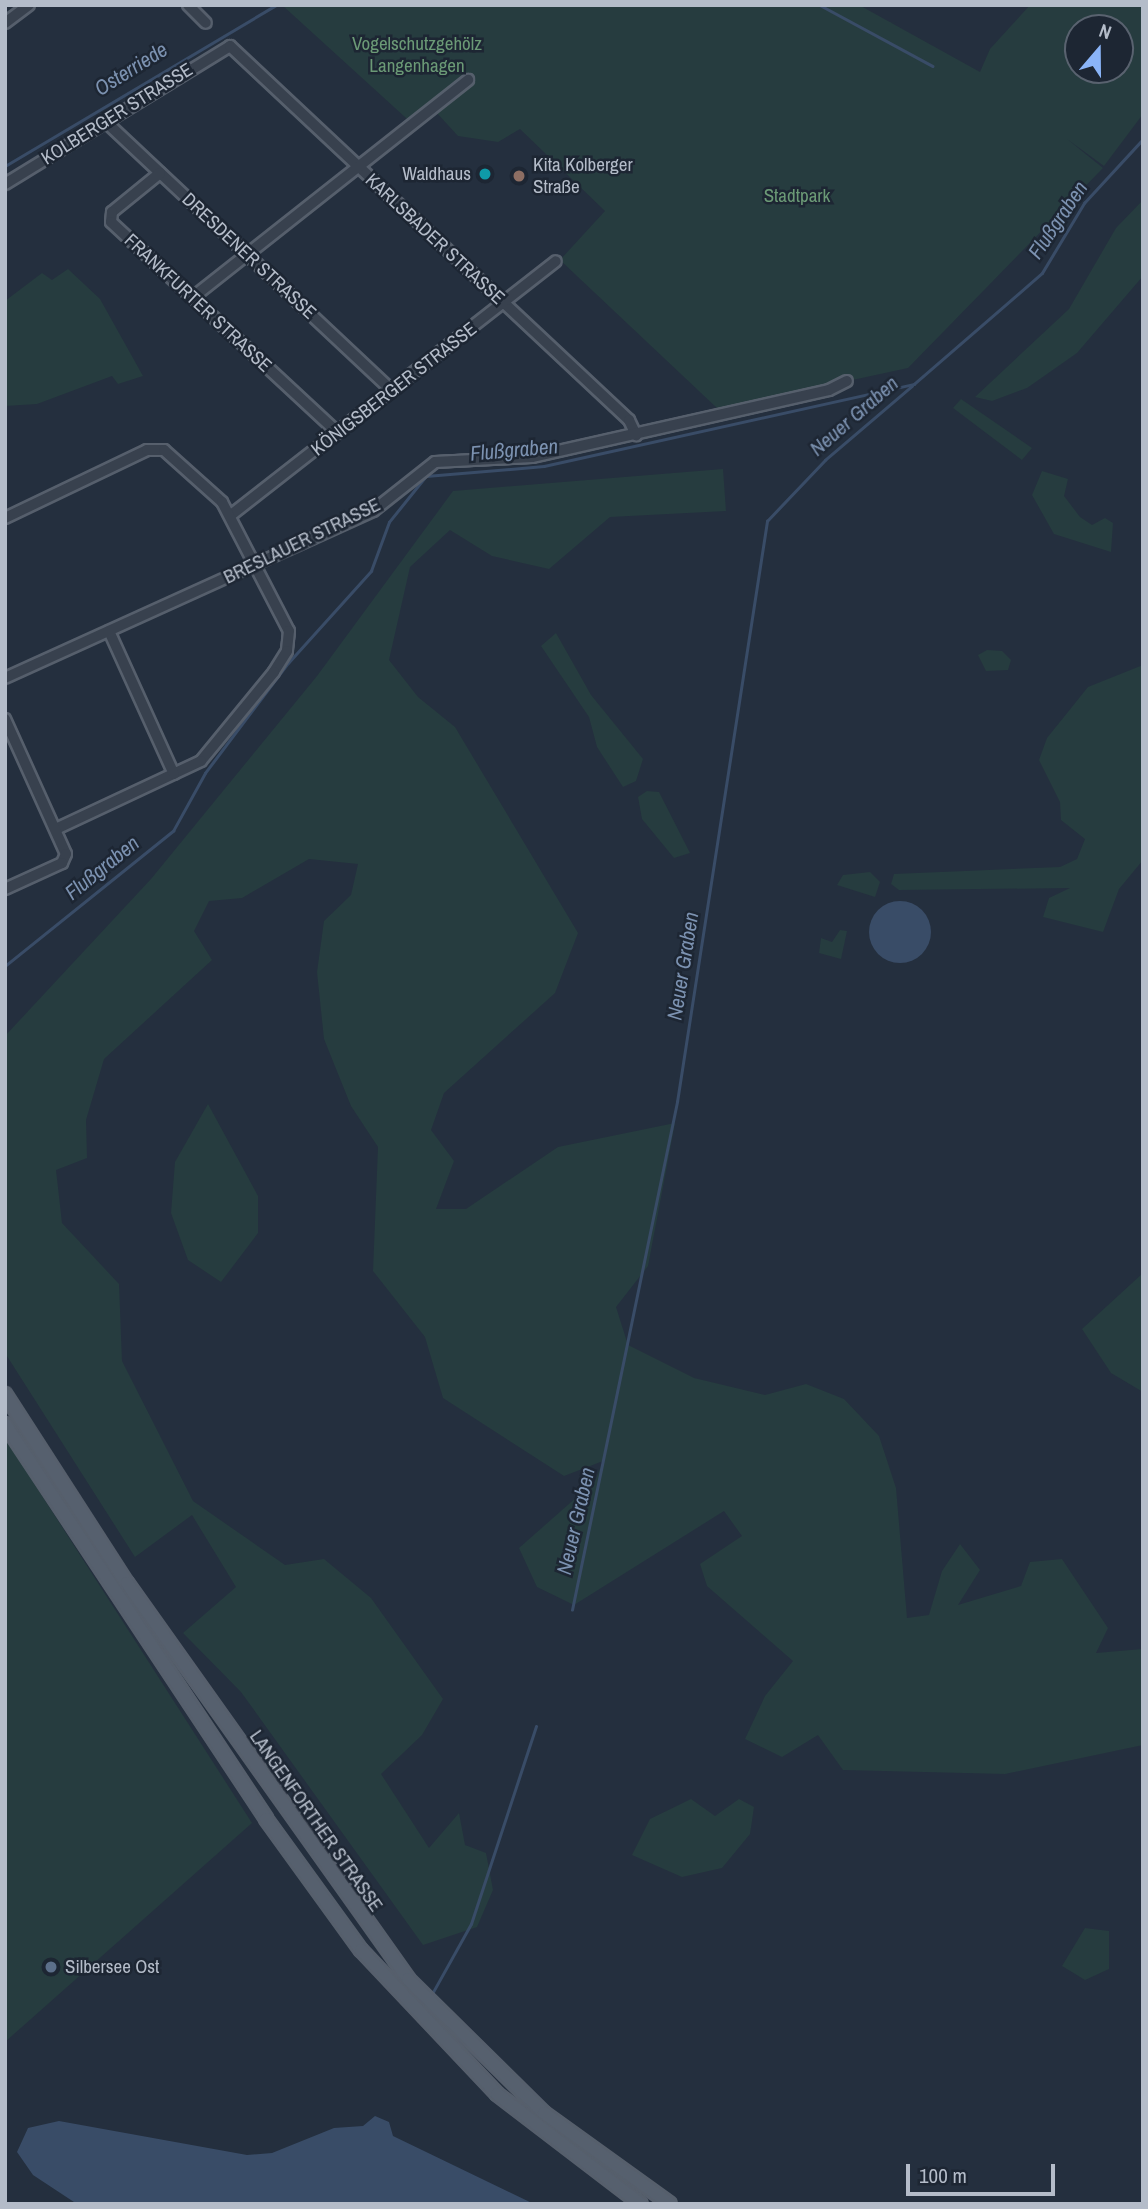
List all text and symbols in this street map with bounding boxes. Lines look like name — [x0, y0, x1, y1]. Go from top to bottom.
north arrow — [1064, 14, 1134, 84]
text: N — [1096, 17, 1115, 45]
park label: Vogelschutzgehölz Langenhagen — [352, 33, 482, 77]
water label: Osterriede — [90, 37, 172, 101]
street label: KOLBERGER STRASSE — [37, 58, 197, 170]
place label: Kita Kolberger Straße — [533, 154, 633, 198]
place label: Waldhaus — [402, 163, 471, 185]
marker: Waldhaus — [477, 166, 493, 182]
marker: Kita Kolberger Straße — [511, 168, 527, 184]
street label: KARLSBADER STRASSE — [361, 169, 509, 309]
water label: Flußgraben — [1023, 176, 1093, 264]
park label: Stadtpark — [764, 185, 830, 207]
street label: DRESDENER STRASSE — [177, 188, 321, 324]
street label: FRANKFURTER STRASSE — [120, 229, 276, 377]
street label: KÖNIGSBERGER STRASSE — [307, 317, 481, 461]
water label: Neuer Graben — [805, 371, 903, 461]
water label: Flußgraben — [469, 434, 559, 466]
street label: BRESLAUER STRASSE — [220, 493, 384, 589]
water label: Flußgraben — [60, 831, 144, 905]
water label: Neuer Graben — [662, 910, 704, 1022]
water label: Neuer Graben — [551, 1465, 601, 1577]
street label: LANGENFORTHER STRASSE — [245, 1726, 387, 1916]
place label: Silbersee Ost — [65, 1956, 159, 1978]
marker: Silbersee Ost — [43, 1959, 59, 1975]
scale bar — [910, 2150, 1059, 2194]
text: 100 m — [919, 2161, 967, 2190]

